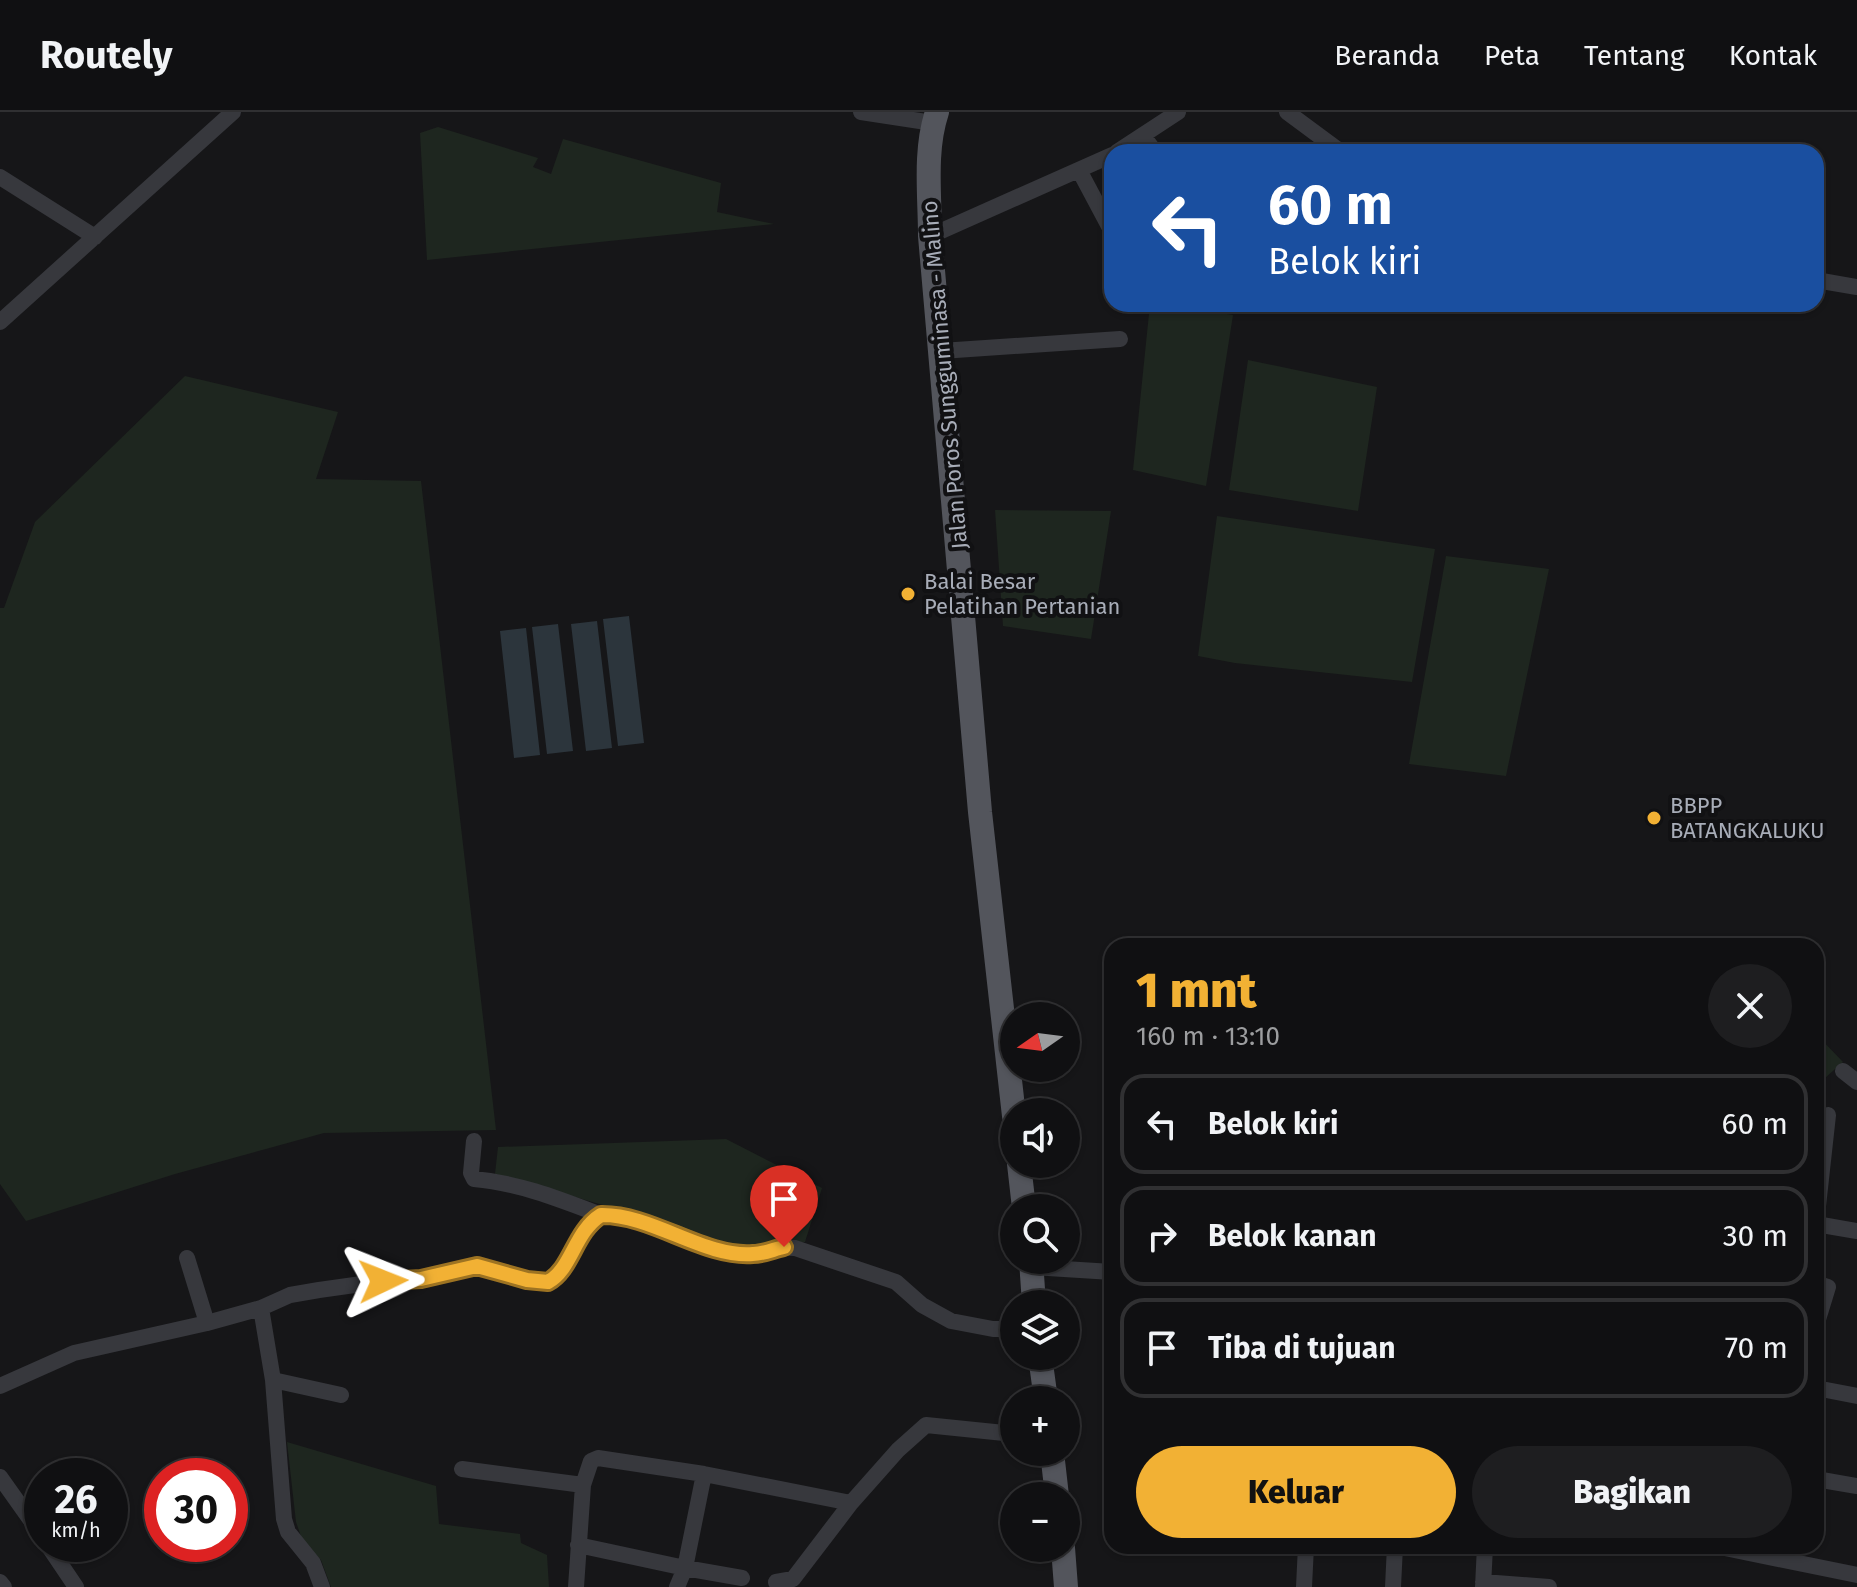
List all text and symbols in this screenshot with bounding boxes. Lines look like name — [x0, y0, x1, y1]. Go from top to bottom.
text: Routely — [40, 32, 172, 78]
text: Beranda — [1334, 39, 1440, 72]
text: Peta — [1484, 39, 1540, 72]
text: Tentang — [1584, 39, 1685, 72]
text: Kontak — [1729, 39, 1817, 72]
text: 60 m — [1268, 172, 1393, 239]
icon: left — [1136, 176, 1240, 280]
street label: Jalan Poros Sungguminasa - Malino — [916, 200, 973, 550]
text: Belok kiri — [1268, 240, 1422, 284]
place label: Balai Besar Pelatihan Pertanian — [924, 568, 1120, 620]
marker: Balai Besar Pelatihan Pertanian — [899, 585, 917, 603]
place label: BBPP BATANGKALUKU — [1670, 792, 1824, 844]
marker: BBPP BATANGKALUKU — [1645, 809, 1663, 827]
text: 1 mnt — [1136, 962, 1256, 1020]
button: close — [1708, 964, 1792, 1048]
north arrow — [1000, 1002, 1080, 1082]
map controls — [1000, 1002, 1080, 1562]
text: 160 m · 13:10 — [1136, 1021, 1280, 1052]
button: sound — [1000, 1098, 1080, 1178]
icon: left — [1140, 1102, 1184, 1146]
text: Belok kiri — [1208, 1106, 1339, 1142]
text: 60 m — [1722, 1106, 1788, 1142]
pin — [750, 1165, 818, 1247]
icon: arrive — [762, 1177, 806, 1221]
button: search — [1000, 1194, 1080, 1274]
icon: right — [1140, 1214, 1184, 1258]
text: Belok kanan — [1208, 1218, 1377, 1254]
text: 30 m — [1723, 1218, 1788, 1254]
position arrow — [341, 1239, 425, 1323]
button: layers — [1000, 1290, 1080, 1370]
icon: arrive — [1140, 1326, 1184, 1370]
text: Tiba di tujuan — [1208, 1330, 1395, 1366]
text: 70 m — [1725, 1330, 1788, 1366]
button: + — [1000, 1386, 1080, 1466]
button: Keluar — [1136, 1446, 1456, 1538]
button: Bagikan — [1472, 1446, 1792, 1538]
speed limit sign: 30 — [144, 1458, 248, 1562]
text: 26 — [54, 1476, 98, 1524]
button: − — [1000, 1482, 1080, 1562]
text: km/h — [51, 1518, 101, 1542]

